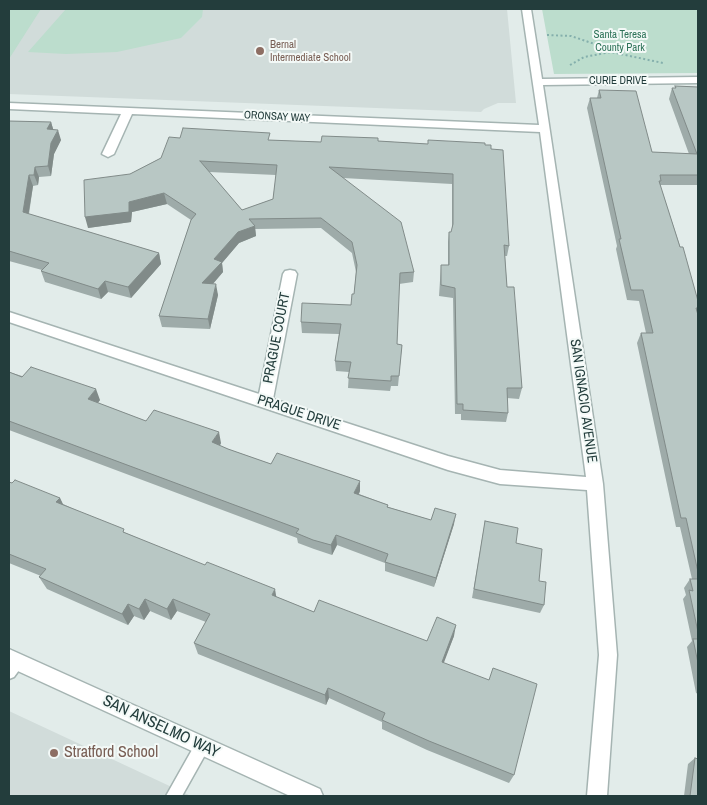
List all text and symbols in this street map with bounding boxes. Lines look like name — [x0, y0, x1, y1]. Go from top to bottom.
park label: Santa Teresa County Park — [593, 28, 647, 54]
place label: Bernal Intermediate School — [270, 38, 351, 64]
marker: Bernal Intermediate School — [254, 45, 266, 57]
street label: CURIE DRIVE — [589, 74, 647, 88]
street label: ORONSAY WAY — [243, 109, 311, 125]
street label: PRAGUE COURT — [260, 291, 294, 385]
street label: SAN IGNACIO AVENUE — [566, 338, 600, 464]
street label: PRAGUE DRIVE — [255, 392, 343, 434]
street label: SAN ANSELMO WAY — [99, 691, 223, 763]
place label: Stratford School — [64, 743, 158, 763]
marker: Stratford School — [48, 747, 60, 759]

